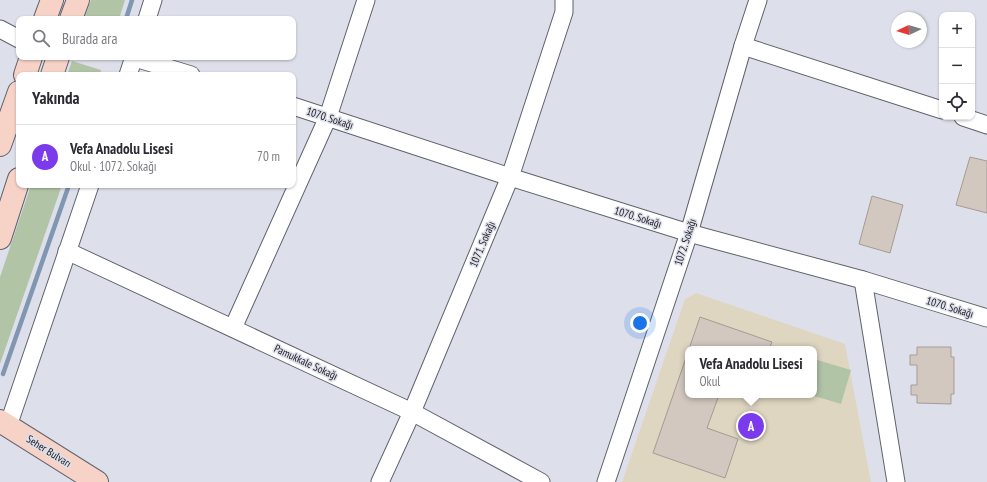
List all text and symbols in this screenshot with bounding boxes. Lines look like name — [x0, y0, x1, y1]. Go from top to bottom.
north arrow — [891, 12, 927, 48]
map controls — [939, 12, 975, 120]
button: + — [939, 12, 975, 48]
search box — [16, 16, 296, 60]
icon: search — [30, 27, 52, 49]
text: Burada ara — [62, 29, 117, 48]
button: − — [939, 48, 975, 84]
button: locate — [939, 84, 975, 120]
text: Yakında — [32, 87, 79, 109]
street label: 1070. Sokağı — [305, 104, 355, 132]
text: Vefa Anadolu Lisesi — [70, 139, 173, 158]
text: A — [42, 148, 48, 165]
text: 70 m — [257, 148, 280, 165]
text: Okul · 1072. Sokağı — [70, 158, 157, 175]
street label: 1070. Sokağı — [613, 203, 663, 231]
street label: 1072. Sokağı — [671, 217, 699, 267]
street label: 1071. Sokağı — [466, 219, 498, 269]
street label: 1070. Sokağı — [925, 293, 975, 321]
your location — [630, 313, 650, 333]
street label: Pamukkale Sokağı — [272, 341, 340, 383]
popup — [685, 346, 817, 398]
text: Vefa Anadolu Lisesi — [699, 354, 803, 373]
text: Okul — [699, 373, 720, 390]
pin: A — [738, 411, 764, 441]
street label: Seher Bulvarı — [24, 432, 74, 470]

